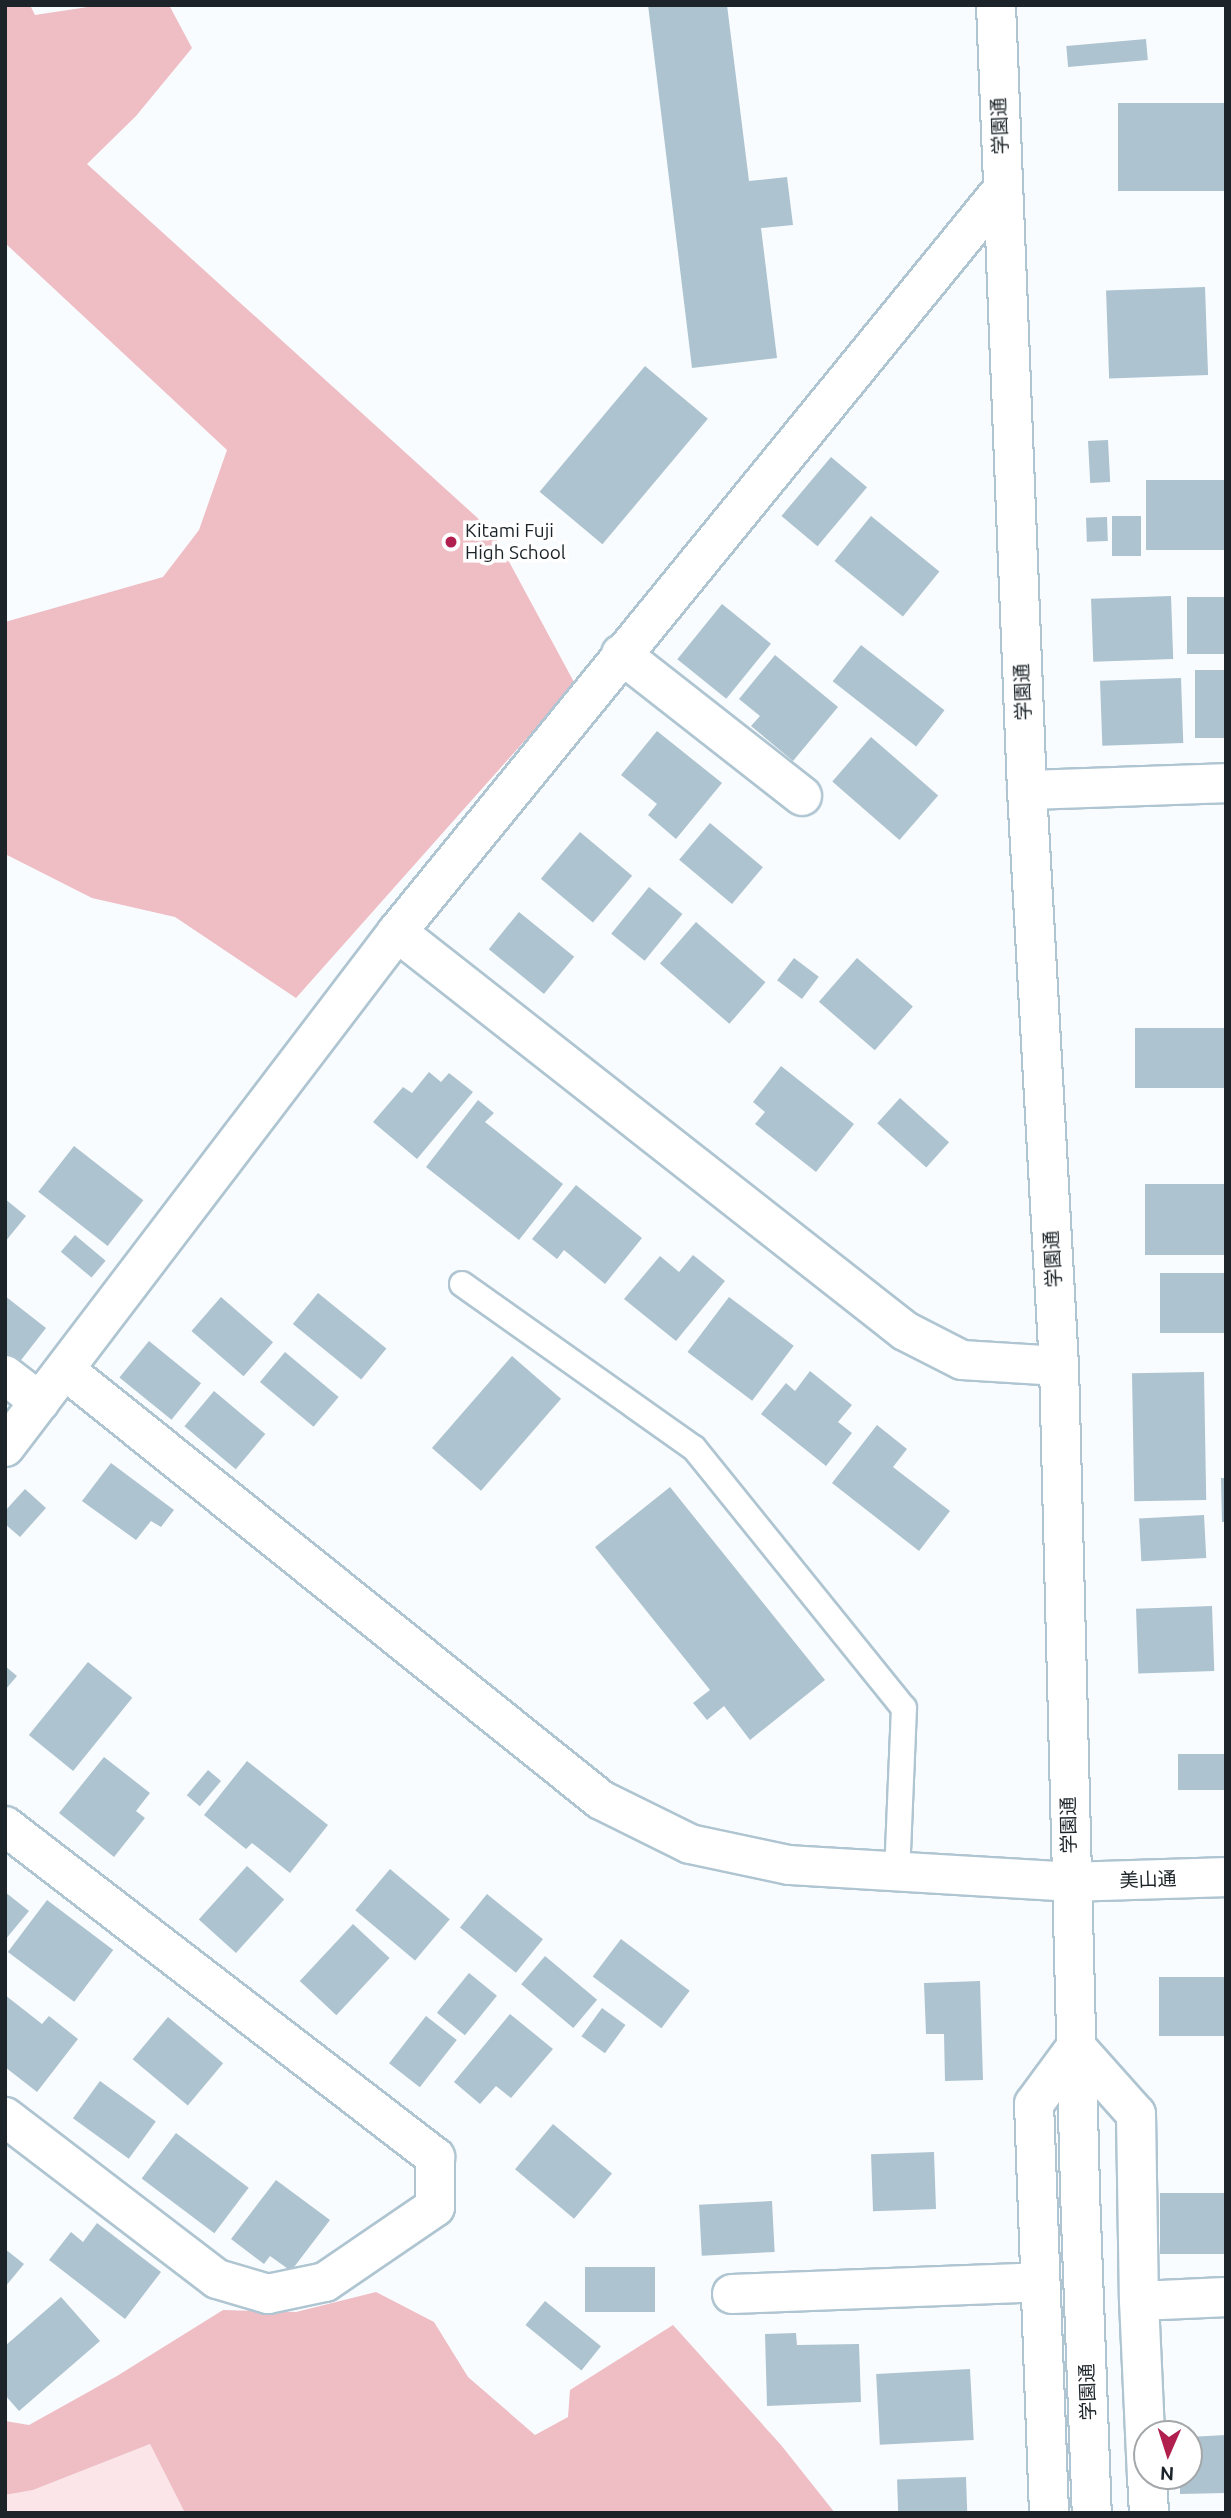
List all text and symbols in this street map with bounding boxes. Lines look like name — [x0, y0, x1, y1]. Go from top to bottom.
street label: 学園通 — [988, 97, 1012, 155]
place label: Kitami Fuji High School — [465, 520, 566, 564]
marker: Kitami Fuji High School — [443, 534, 459, 550]
street label: 学園通 — [1011, 663, 1035, 721]
street label: 学園通 — [1040, 1230, 1066, 1288]
street label: 学園通 — [1057, 1796, 1081, 1854]
street label: 美山通 — [1119, 1868, 1177, 1892]
street label: 学園通 — [1076, 2363, 1100, 2421]
north arrow — [1133, 2420, 1203, 2490]
text: N — [1159, 2463, 1175, 2485]

